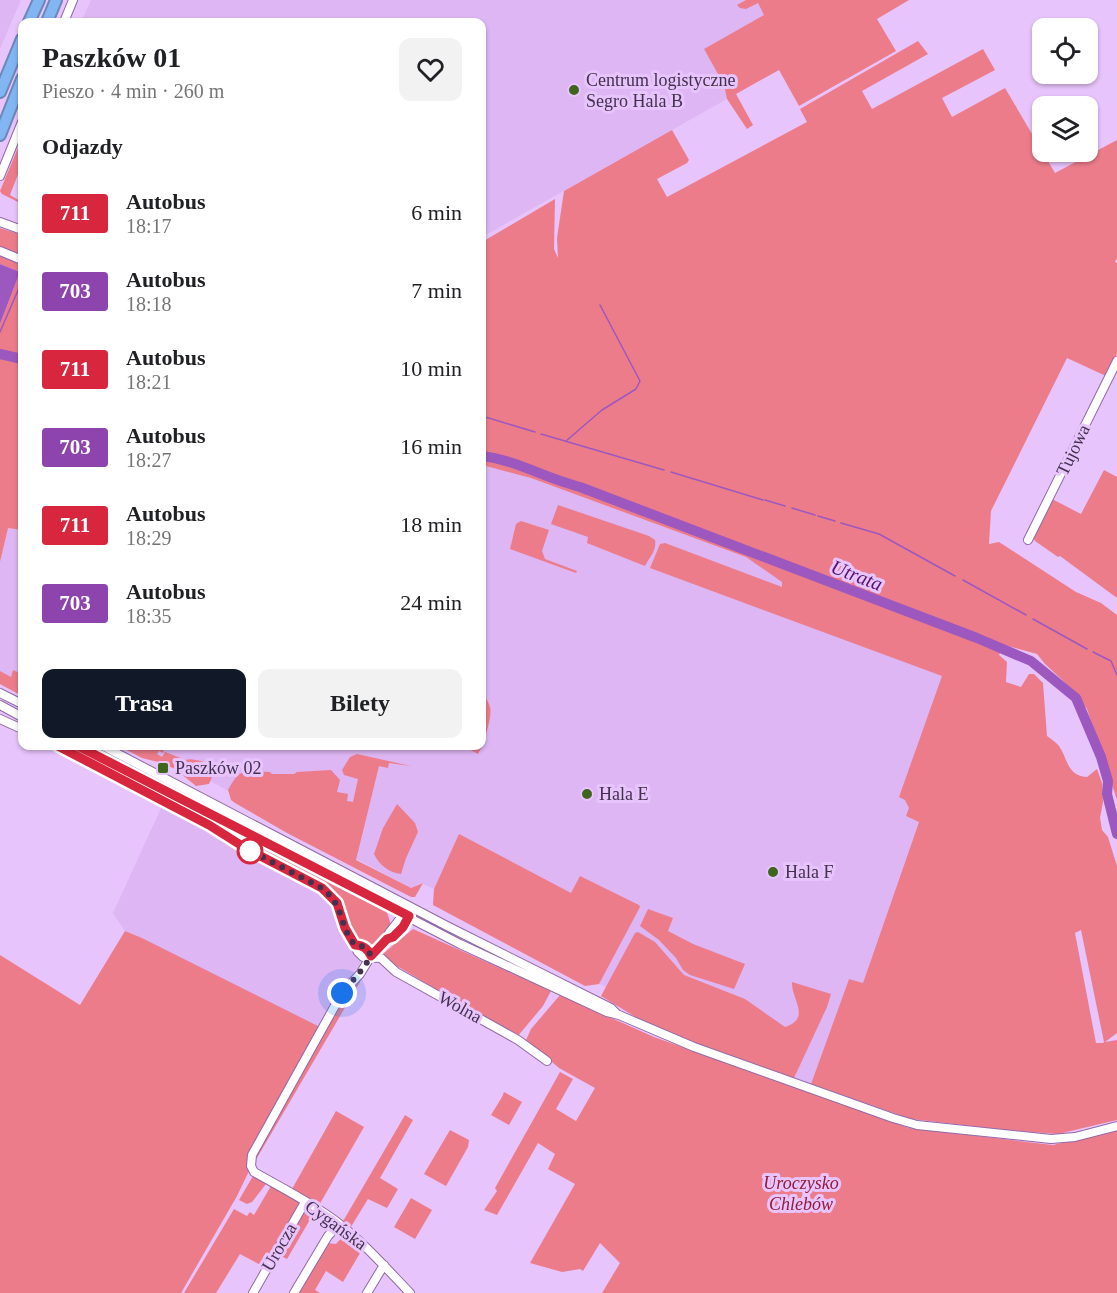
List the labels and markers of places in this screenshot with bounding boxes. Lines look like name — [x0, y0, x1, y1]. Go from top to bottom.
place label: Centrum logistyczne Segro Hala B — [586, 70, 735, 111]
marker: Centrum logistyczne Segro Hala B — [567, 83, 581, 97]
place label: Paszków 02 — [175, 758, 262, 778]
marker: Paszków 02 — [156, 761, 170, 775]
place label: Hala E — [599, 784, 648, 804]
marker: Hala E — [580, 787, 594, 801]
unlabelled marker — [237, 838, 263, 864]
place label: Hala F — [785, 862, 834, 882]
marker: Hala F — [766, 865, 780, 879]

